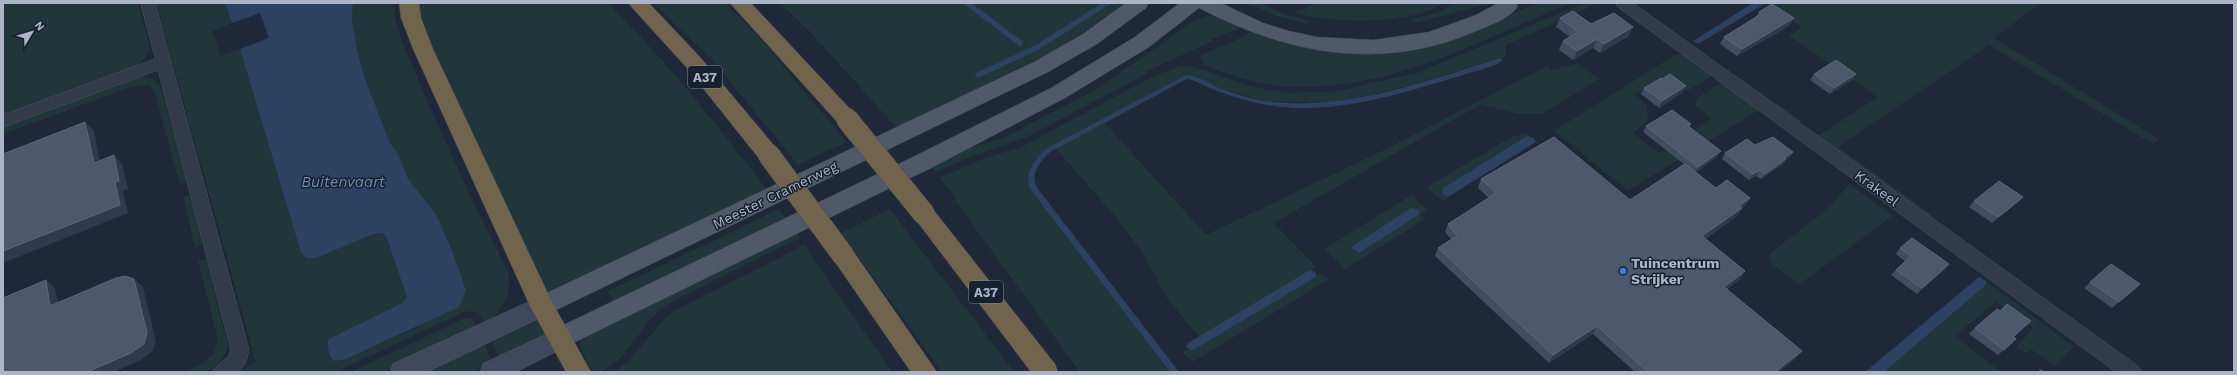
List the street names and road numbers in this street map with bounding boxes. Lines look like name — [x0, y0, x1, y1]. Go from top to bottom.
road number: A37 — [688, 66, 722, 88]
street label: Meester Cramerweg — [710, 158, 840, 232]
street label: Krakeel — [1852, 167, 1903, 210]
road number: A37 — [969, 281, 1003, 303]

